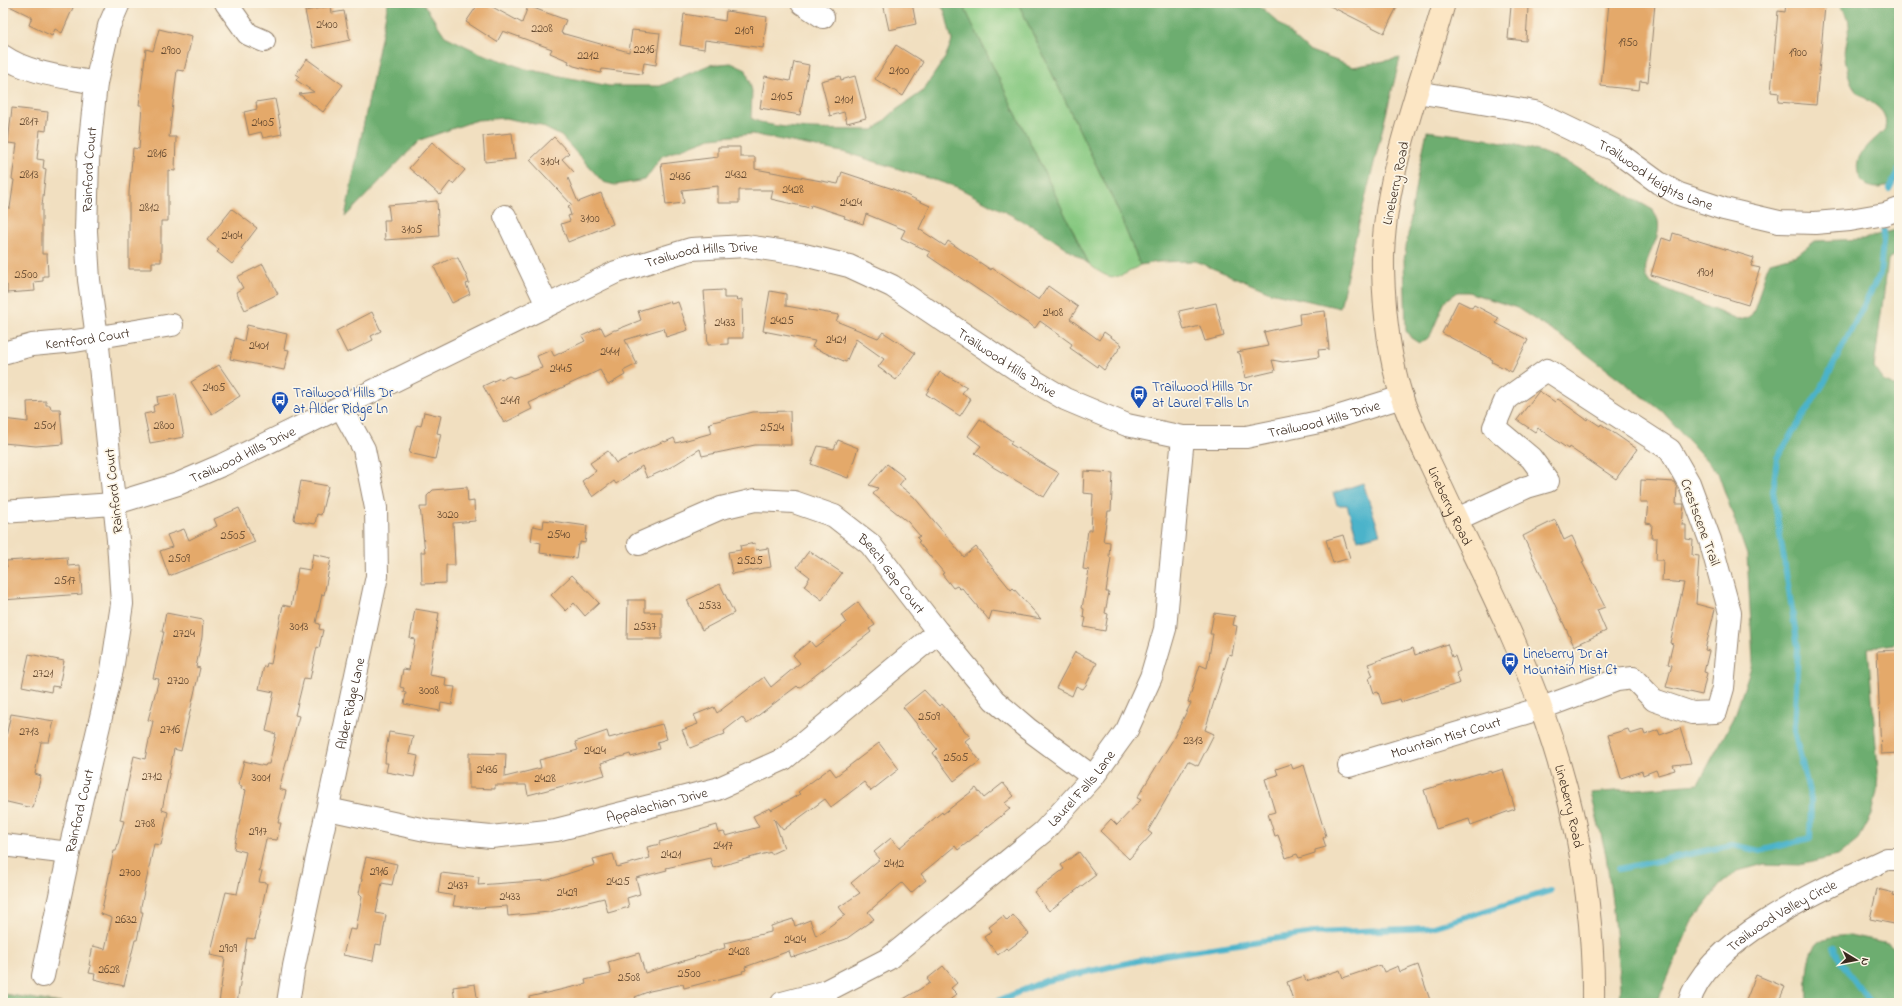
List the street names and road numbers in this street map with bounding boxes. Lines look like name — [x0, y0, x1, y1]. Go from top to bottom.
street label: Rainford Court — [78, 126, 103, 212]
street label: Trailwood Heights Lane — [1594, 135, 1716, 217]
street label: Lineberry Road — [1377, 139, 1417, 227]
street label: Trailwood Hills Drive — [643, 237, 760, 275]
street label: Kentford Court — [44, 323, 132, 356]
street label: Trailwood Hills Drive — [952, 323, 1061, 404]
street label: Trailwood Hills Drive — [1266, 395, 1383, 444]
street label: Trailwood Hills Drive — [187, 421, 300, 490]
street label: Rainford Court — [100, 447, 129, 534]
street label: Lineberry Road — [1421, 464, 1477, 550]
street label: Crestscene Trail — [1674, 476, 1725, 569]
street label: Beech Gap Court — [852, 529, 930, 619]
street label: Alder Ridge Lane — [331, 655, 371, 751]
street label: Mountain Mist Court — [1388, 712, 1504, 765]
street label: Laurel Falls Lane — [1043, 746, 1122, 832]
street label: Lineberry Road — [1548, 762, 1588, 850]
street label: Rainford Court — [60, 767, 100, 855]
street label: Appalachian Drive — [604, 783, 711, 829]
street label: Trailwood Valley Circle — [1723, 875, 1841, 958]

